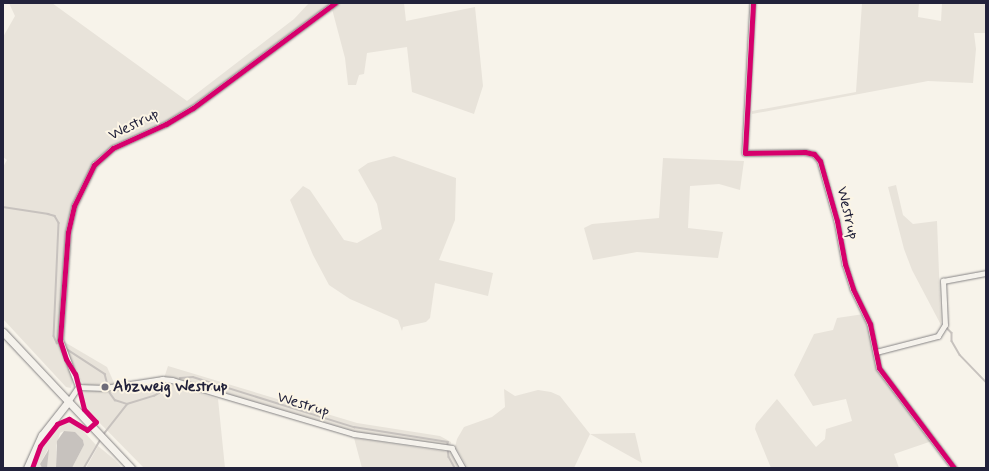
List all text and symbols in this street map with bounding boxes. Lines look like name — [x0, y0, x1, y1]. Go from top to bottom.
street label: Westrup — [106, 105, 162, 145]
street label: Westrup — [832, 185, 862, 241]
place label: Abzweig Westrup — [113, 377, 229, 397]
marker: Abzweig Westrup — [100, 382, 110, 392]
street label: Westrup — [274, 388, 332, 422]

